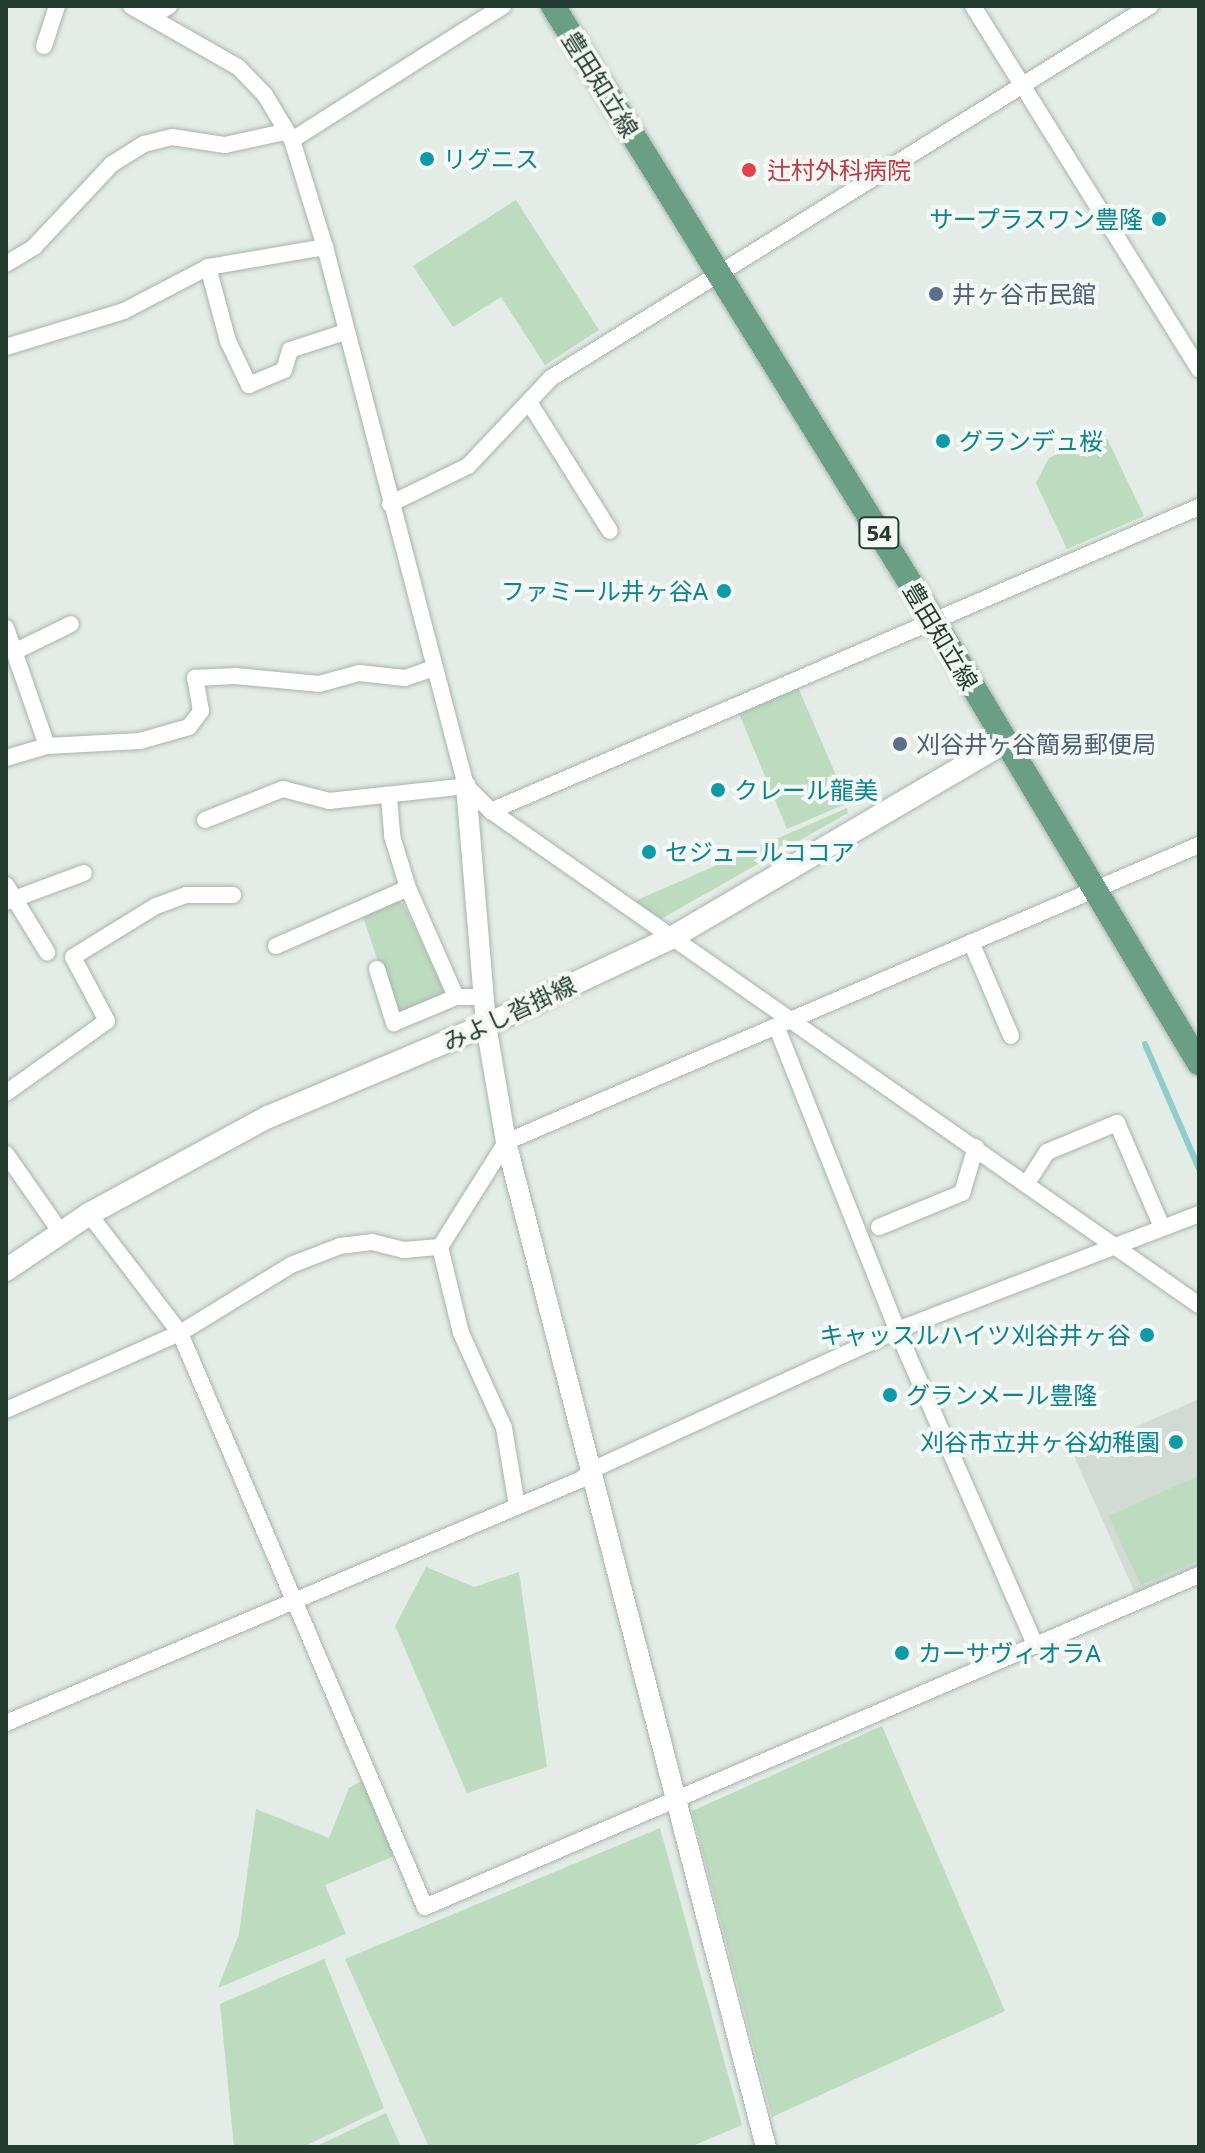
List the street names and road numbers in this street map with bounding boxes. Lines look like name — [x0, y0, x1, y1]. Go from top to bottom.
street label: 豊田知立線 — [557, 25, 645, 143]
road number: 54 — [857, 515, 901, 551]
street label: 豊田知立線 — [898, 577, 984, 695]
street label: みよし沓掛線 — [438, 970, 580, 1056]

